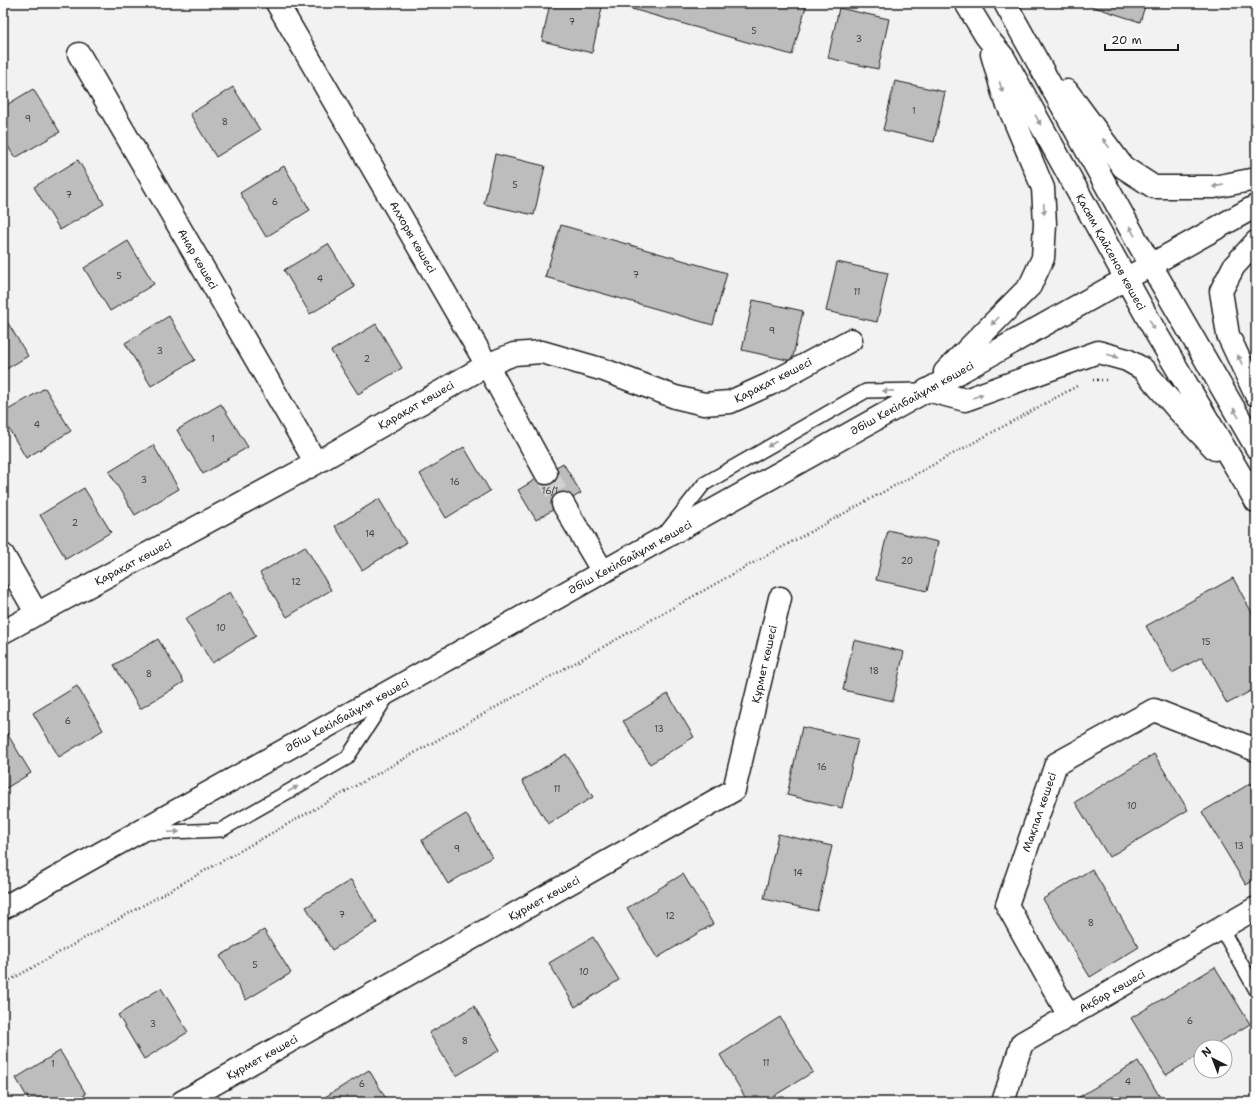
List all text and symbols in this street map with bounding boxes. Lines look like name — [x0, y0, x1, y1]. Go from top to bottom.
house number: 7 — [569, 16, 575, 28]
house number: 5 — [751, 25, 757, 37]
scale bar — [1105, 26, 1178, 52]
text: 20 m — [1111, 32, 1142, 48]
house number: 3 — [856, 33, 862, 45]
one-way arrow — [998, 82, 1004, 94]
house number: 1 — [912, 105, 916, 117]
house number: 9 — [25, 113, 31, 125]
one-way arrow — [1034, 114, 1041, 126]
house number: 8 — [222, 116, 228, 128]
one-way arrow — [1102, 138, 1110, 149]
house number: 5 — [512, 179, 518, 191]
one-way arrow — [1212, 183, 1224, 189]
house number: 7 — [66, 189, 72, 201]
street label: Қасым Қайсенов көшесі — [1072, 191, 1149, 313]
house number: 6 — [272, 196, 278, 208]
street label: Алхоры көшесі — [386, 198, 439, 276]
one-way arrow — [1041, 203, 1048, 215]
one-way arrow — [1128, 225, 1135, 237]
street label: Анар көшесі — [174, 226, 221, 292]
house number: 7 — [633, 269, 639, 281]
house number: 5 — [116, 270, 122, 282]
house number: 4 — [317, 273, 323, 285]
house number: 11 — [853, 286, 861, 298]
one-way arrow — [990, 316, 1000, 326]
one-way arrow — [1149, 319, 1155, 331]
house number: 9 — [769, 325, 775, 337]
house number: 3 — [157, 345, 163, 357]
house number: 2 — [364, 353, 370, 365]
one-way arrow — [1108, 353, 1120, 359]
street label: Қарақат көшесі — [732, 354, 815, 407]
one-way arrow — [1237, 354, 1243, 365]
street label: Әбіш Кекілбайұлы көшесі — [848, 358, 977, 439]
street label: Қарақат көшесі — [376, 378, 457, 433]
one-way arrow — [881, 388, 894, 394]
one-way arrow — [972, 392, 984, 398]
one-way arrow — [1233, 407, 1240, 419]
house number: 4 — [34, 419, 40, 431]
house number: 1 — [211, 433, 215, 445]
one-way arrow — [766, 441, 778, 448]
house number: 3 — [141, 474, 147, 486]
house number: 16 — [450, 476, 460, 488]
house number: 16/1 — [542, 485, 558, 497]
house number: 2 — [72, 517, 78, 529]
street label: Әбіш Кекілбайұлы көшесі — [566, 517, 695, 598]
house number: 14 — [365, 528, 375, 540]
street label: Қарақат көшесі — [92, 536, 174, 589]
house number: 20 — [901, 555, 913, 567]
house number: 12 — [291, 576, 301, 588]
house number: 10 — [216, 622, 226, 634]
street label: Құрмет көшесі — [748, 624, 781, 705]
house number: 15 — [1201, 636, 1211, 648]
house number: 18 — [869, 665, 879, 677]
house number: 8 — [146, 668, 152, 680]
street label: Әбіш Кекілбайұлы көшесі — [283, 675, 412, 756]
house number: 6 — [65, 715, 71, 727]
house number: 13 — [654, 723, 664, 735]
house number: 16 — [817, 761, 827, 773]
street label: Мақпал көшесі — [1019, 770, 1060, 854]
house number: 11 — [553, 783, 561, 795]
one-way arrow — [287, 785, 299, 792]
house number: 10 — [1127, 800, 1137, 812]
one-way arrow — [168, 828, 180, 835]
house number: 13 — [1234, 840, 1244, 852]
house number: 9 — [454, 843, 460, 855]
house number: 14 — [793, 867, 803, 879]
street label: Құрмет көшесі — [506, 873, 583, 924]
house number: 7 — [339, 909, 345, 921]
house number: 12 — [665, 910, 675, 922]
house number: 8 — [1088, 917, 1094, 929]
house number: 5 — [252, 959, 258, 971]
house number: 10 — [579, 966, 589, 978]
street label: Ақбар көшесі — [1076, 966, 1148, 1016]
house number: 6 — [1187, 1015, 1193, 1027]
house number: 3 — [150, 1018, 156, 1030]
street label: Құрмет көшесі — [224, 1032, 301, 1083]
house number: 8 — [462, 1035, 468, 1047]
north arrow — [1193, 1039, 1233, 1079]
text: N — [1198, 1043, 1215, 1060]
house number: 11 — [762, 1057, 770, 1069]
house number: 1 — [51, 1058, 55, 1070]
house number: 4 — [1125, 1076, 1131, 1088]
house number: 6 — [359, 1078, 365, 1090]

